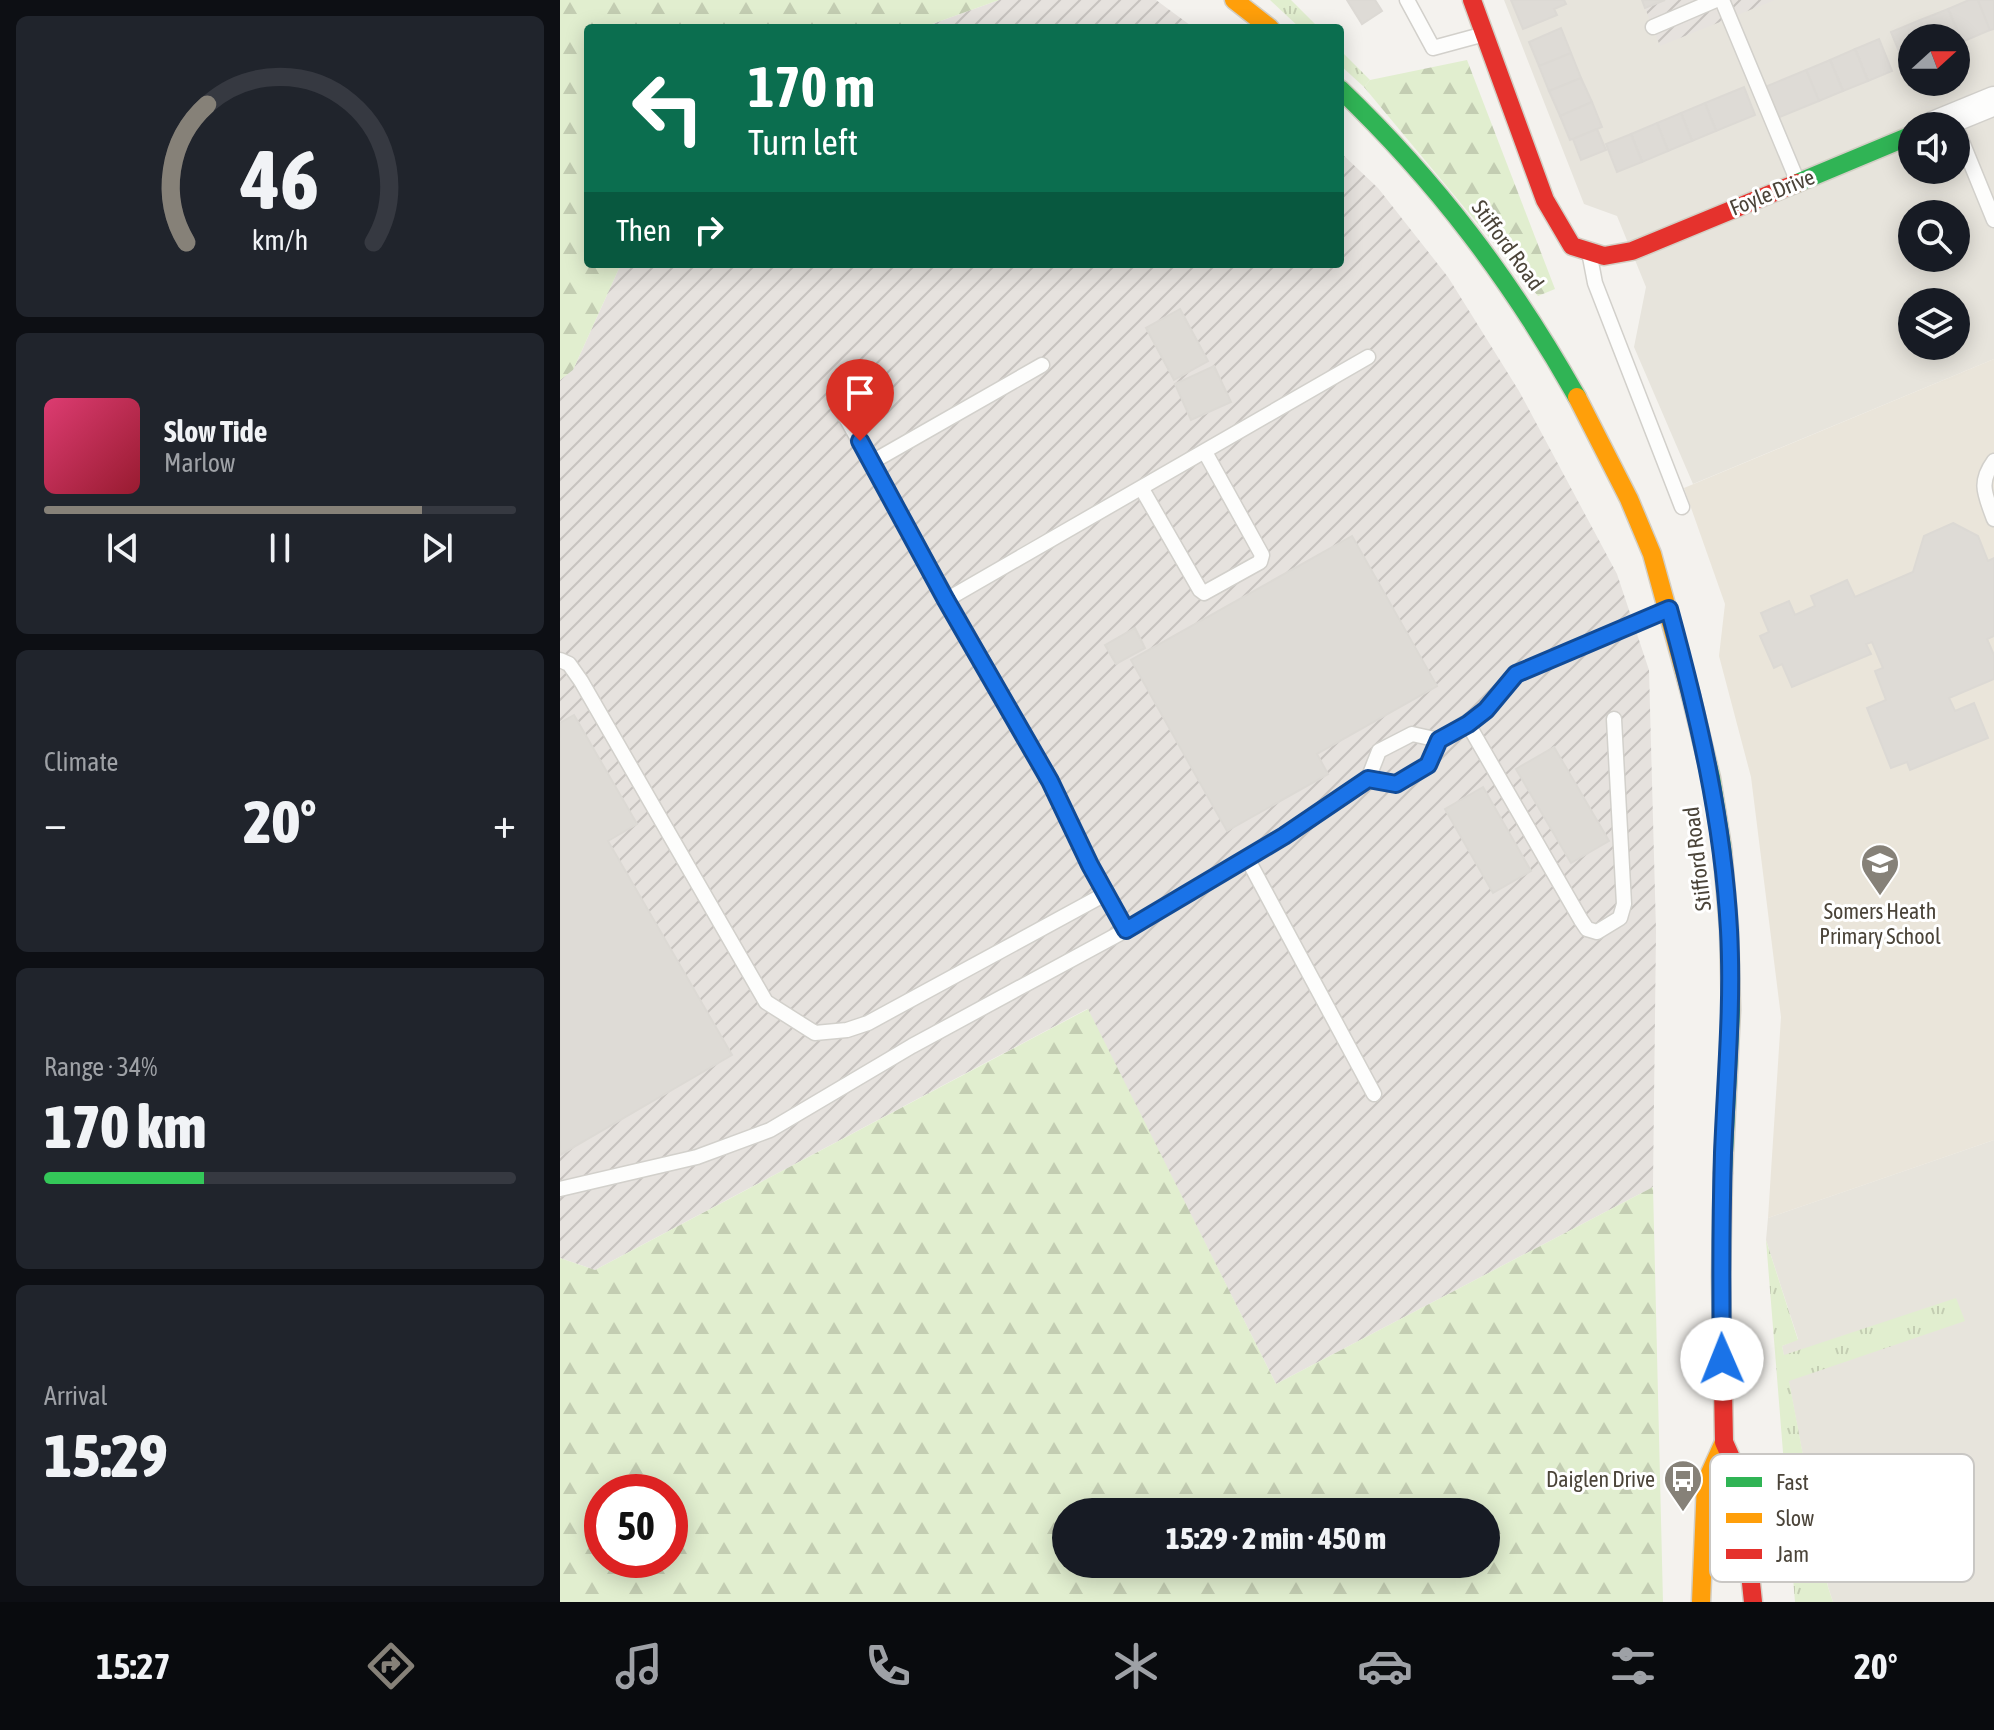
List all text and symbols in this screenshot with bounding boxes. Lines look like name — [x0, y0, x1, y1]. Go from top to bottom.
north arrow — [1898, 24, 1970, 96]
map controls — [1898, 24, 1970, 360]
text: 170 m — [748, 55, 875, 119]
icon: left — [616, 56, 720, 160]
button: sound — [1898, 112, 1970, 184]
text: Turn left — [748, 121, 858, 163]
text: 46 — [240, 130, 319, 226]
street label: Foyle Drive — [1726, 163, 1818, 221]
street label: Stifford Road — [1467, 195, 1549, 295]
button: search — [1898, 200, 1970, 272]
icon: right — [687, 208, 731, 252]
text: Then — [616, 213, 671, 247]
text: km/h — [252, 223, 308, 256]
button: layers — [1898, 288, 1970, 360]
pin — [826, 359, 894, 441]
icon: arrive — [838, 371, 882, 415]
text: Slow Tide — [164, 414, 267, 448]
text: Marlow — [164, 448, 235, 478]
icon: previous — [101, 526, 145, 570]
icon: pause — [258, 526, 302, 570]
icon: next — [415, 526, 459, 570]
text: Climate — [44, 747, 118, 777]
text: 20° — [244, 787, 316, 856]
text: − — [44, 797, 67, 847]
text: + — [493, 797, 516, 847]
street label: Stifford Road — [1678, 805, 1716, 913]
school or university icon: Somers Heath Primary School — [1859, 842, 1901, 897]
place label: Somers Heath Primary School — [1819, 898, 1941, 949]
text: Range · 34% — [44, 1052, 157, 1082]
text: 170 km — [44, 1092, 206, 1161]
position arrow — [1680, 1317, 1764, 1401]
text: Arrival — [44, 1381, 108, 1411]
text: 15:29 — [44, 1421, 167, 1490]
legend — [1710, 1454, 1974, 1582]
bus stop icon: Daiglen Drive — [1662, 1458, 1704, 1513]
place label: Daiglen Drive — [1546, 1466, 1655, 1492]
text: Fast — [1776, 1469, 1809, 1495]
speed limit sign: 50 — [584, 1474, 688, 1578]
text: Slow — [1776, 1505, 1814, 1531]
text: 15:29 · 2 min · 450 m — [1166, 1521, 1386, 1555]
text: Jam — [1776, 1541, 1809, 1567]
icon: directions — [363, 1638, 419, 1694]
icon: music — [611, 1638, 667, 1694]
icon: phone — [860, 1638, 916, 1694]
icon: climate — [1108, 1638, 1164, 1694]
icon: car — [1357, 1638, 1413, 1694]
icon: filters — [1605, 1638, 1661, 1694]
text: 15:27 — [96, 1645, 170, 1687]
text: 20° — [1854, 1645, 1898, 1687]

